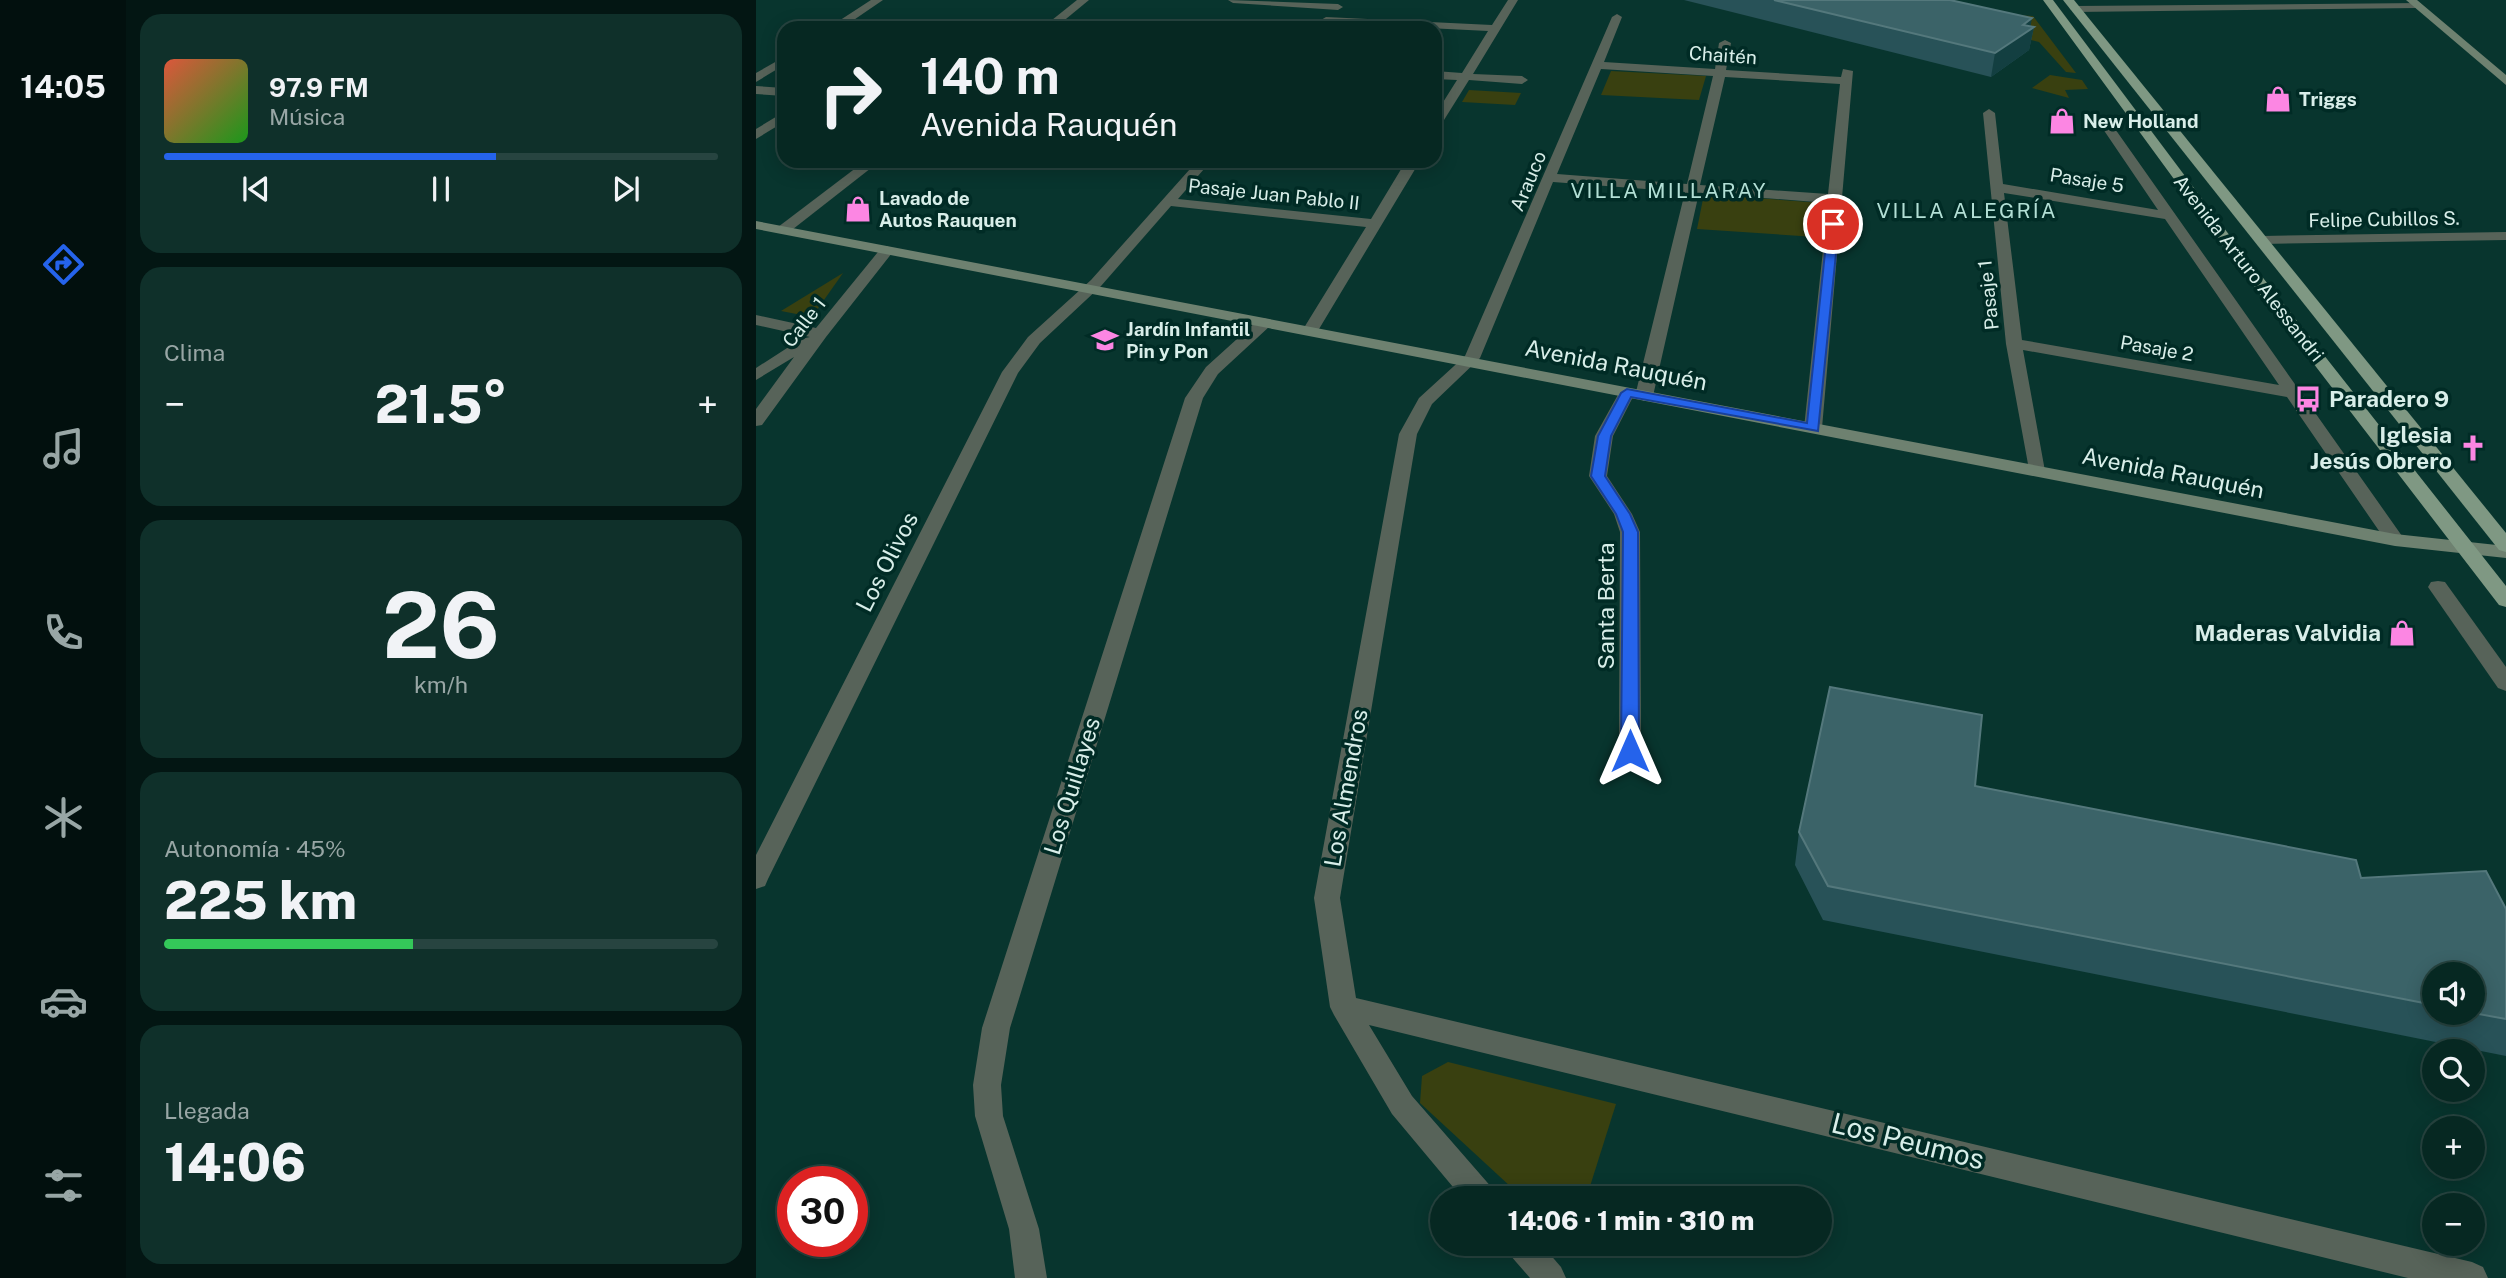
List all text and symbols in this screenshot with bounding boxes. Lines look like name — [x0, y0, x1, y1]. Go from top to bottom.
street label: Chaitén — [1688, 42, 1758, 68]
text: 140 m — [920, 47, 1060, 105]
icon: right — [805, 49, 896, 140]
text: 14:05 — [20, 68, 106, 105]
text: 97.9 FM — [269, 72, 369, 103]
shop icon: Triggs — [2263, 84, 2293, 114]
place label: Triggs — [2299, 88, 2357, 110]
text: Música — [269, 103, 345, 130]
text: Avenida Rauquén — [920, 106, 1178, 143]
shop icon: New Holland — [2047, 106, 2077, 136]
place label: New Holland — [2083, 110, 2198, 132]
street label: Arauco — [1506, 148, 1550, 214]
street label: Pasaje 5 — [2048, 163, 2126, 197]
icon: previous — [237, 170, 275, 208]
icon: pause — [422, 170, 460, 208]
icon: next — [607, 170, 645, 208]
street label: Avenida Arturo Alessandri — [2170, 171, 2328, 365]
street label: Pasaje Juan Pablo II — [1187, 174, 1361, 214]
district label: VILLA MILLARAY — [1570, 178, 1768, 203]
place label: Lavado de Autos Rauquen — [879, 187, 1017, 231]
shop icon: Lavado de Autos Rauquen — [843, 194, 873, 224]
pin — [1803, 194, 1863, 254]
district label: VILLA ALEGRÍA — [1876, 198, 2058, 223]
icon: arrive — [1814, 205, 1852, 243]
street label: Felipe Cubillos S. — [2308, 207, 2460, 231]
icon: directions — [39, 240, 88, 289]
street label: Pasaje 1 — [1973, 259, 2003, 331]
street label: Calle 1 — [778, 293, 830, 351]
place label: Jardín Infantil Pin y Pon — [1126, 318, 1250, 362]
school or university icon: Jardín Infantil Pin y Pon — [1090, 325, 1120, 355]
street label: Pasaje 2 — [2119, 331, 2195, 365]
street label: Avenida Rauquén — [1523, 334, 1710, 395]
text: Clima — [164, 339, 225, 366]
text: 21.5° — [375, 374, 507, 435]
text: − — [164, 382, 185, 427]
text: + — [697, 382, 718, 427]
bus stop icon: Paradero 9 — [2293, 384, 2323, 414]
place label: Paradero 9 — [2329, 385, 2449, 412]
place label: Iglesia Jesús Obrero — [2310, 421, 2452, 474]
icon: music — [39, 424, 88, 473]
church icon: Iglesia Jesús Obrero — [2458, 433, 2488, 463]
street label: Avenida Rauquén — [2080, 442, 2267, 503]
street label: Los Olivos — [850, 507, 923, 616]
street label: Santa Berta — [1592, 543, 1619, 669]
text: 26 — [382, 572, 500, 678]
icon: phone — [39, 608, 88, 657]
shop icon: Maderas Valvidia — [2387, 618, 2417, 648]
place label: Maderas Valvidia — [2194, 619, 2381, 646]
text: km/h — [414, 671, 468, 698]
street label: Los Almendros — [1318, 707, 1373, 869]
street label: Los Quillayes — [1038, 714, 1105, 858]
position arrow — [1593, 714, 1667, 788]
icon: climate — [39, 793, 88, 842]
text: Autonomía · 45% — [164, 835, 346, 862]
text: 225 km — [164, 870, 357, 931]
map controls — [2422, 962, 2485, 1256]
button: sound — [2422, 962, 2485, 1025]
icon: car — [39, 977, 88, 1026]
button: search — [2422, 1039, 2485, 1102]
text: Llegada — [164, 1097, 250, 1124]
street label: Los Peumos — [1828, 1106, 1988, 1175]
button: + — [2422, 1116, 2485, 1179]
text: 14:06 — [164, 1132, 306, 1193]
icon: filters — [39, 1161, 88, 1210]
speed limit sign: 30 — [777, 1166, 868, 1257]
button: − — [2422, 1193, 2485, 1256]
text: 14:06 · 1 min · 310 m — [1508, 1205, 1754, 1236]

